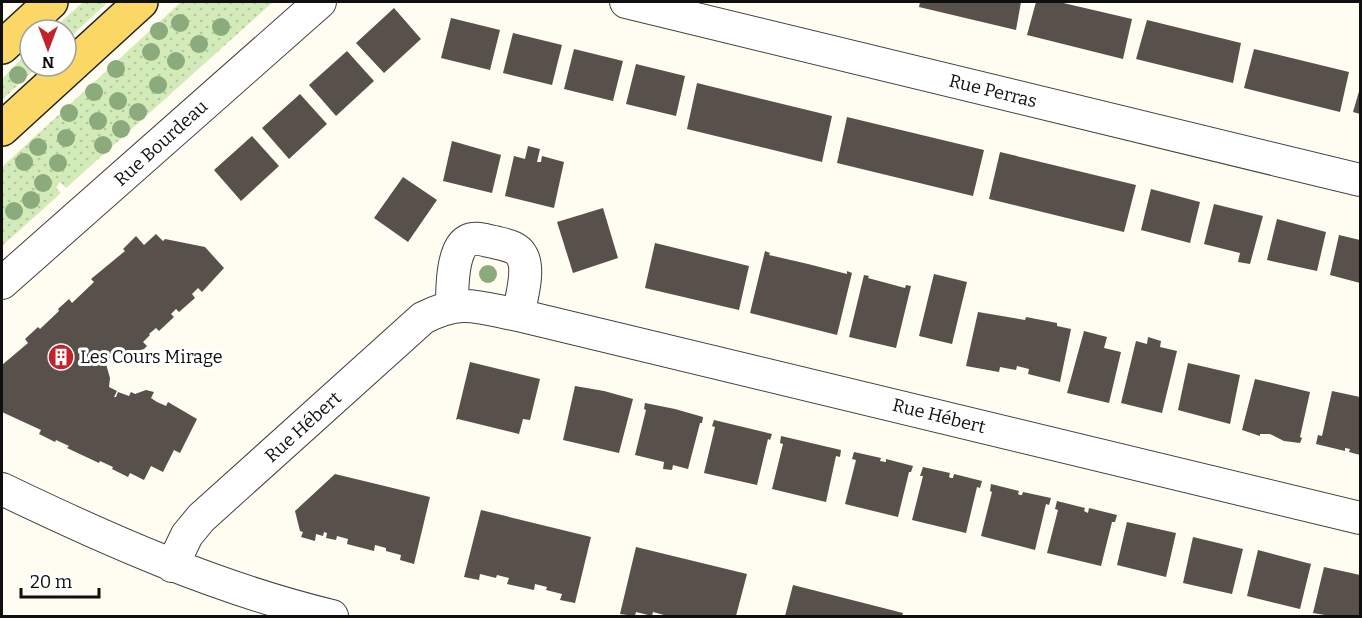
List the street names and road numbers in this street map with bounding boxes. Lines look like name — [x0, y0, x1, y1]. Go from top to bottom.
street label: Rue Perras — [947, 69, 1039, 113]
street label: Rue Bourdeau — [110, 95, 212, 191]
street label: Rue Hébert — [260, 387, 346, 467]
street label: Rue Hébert — [890, 394, 988, 438]

